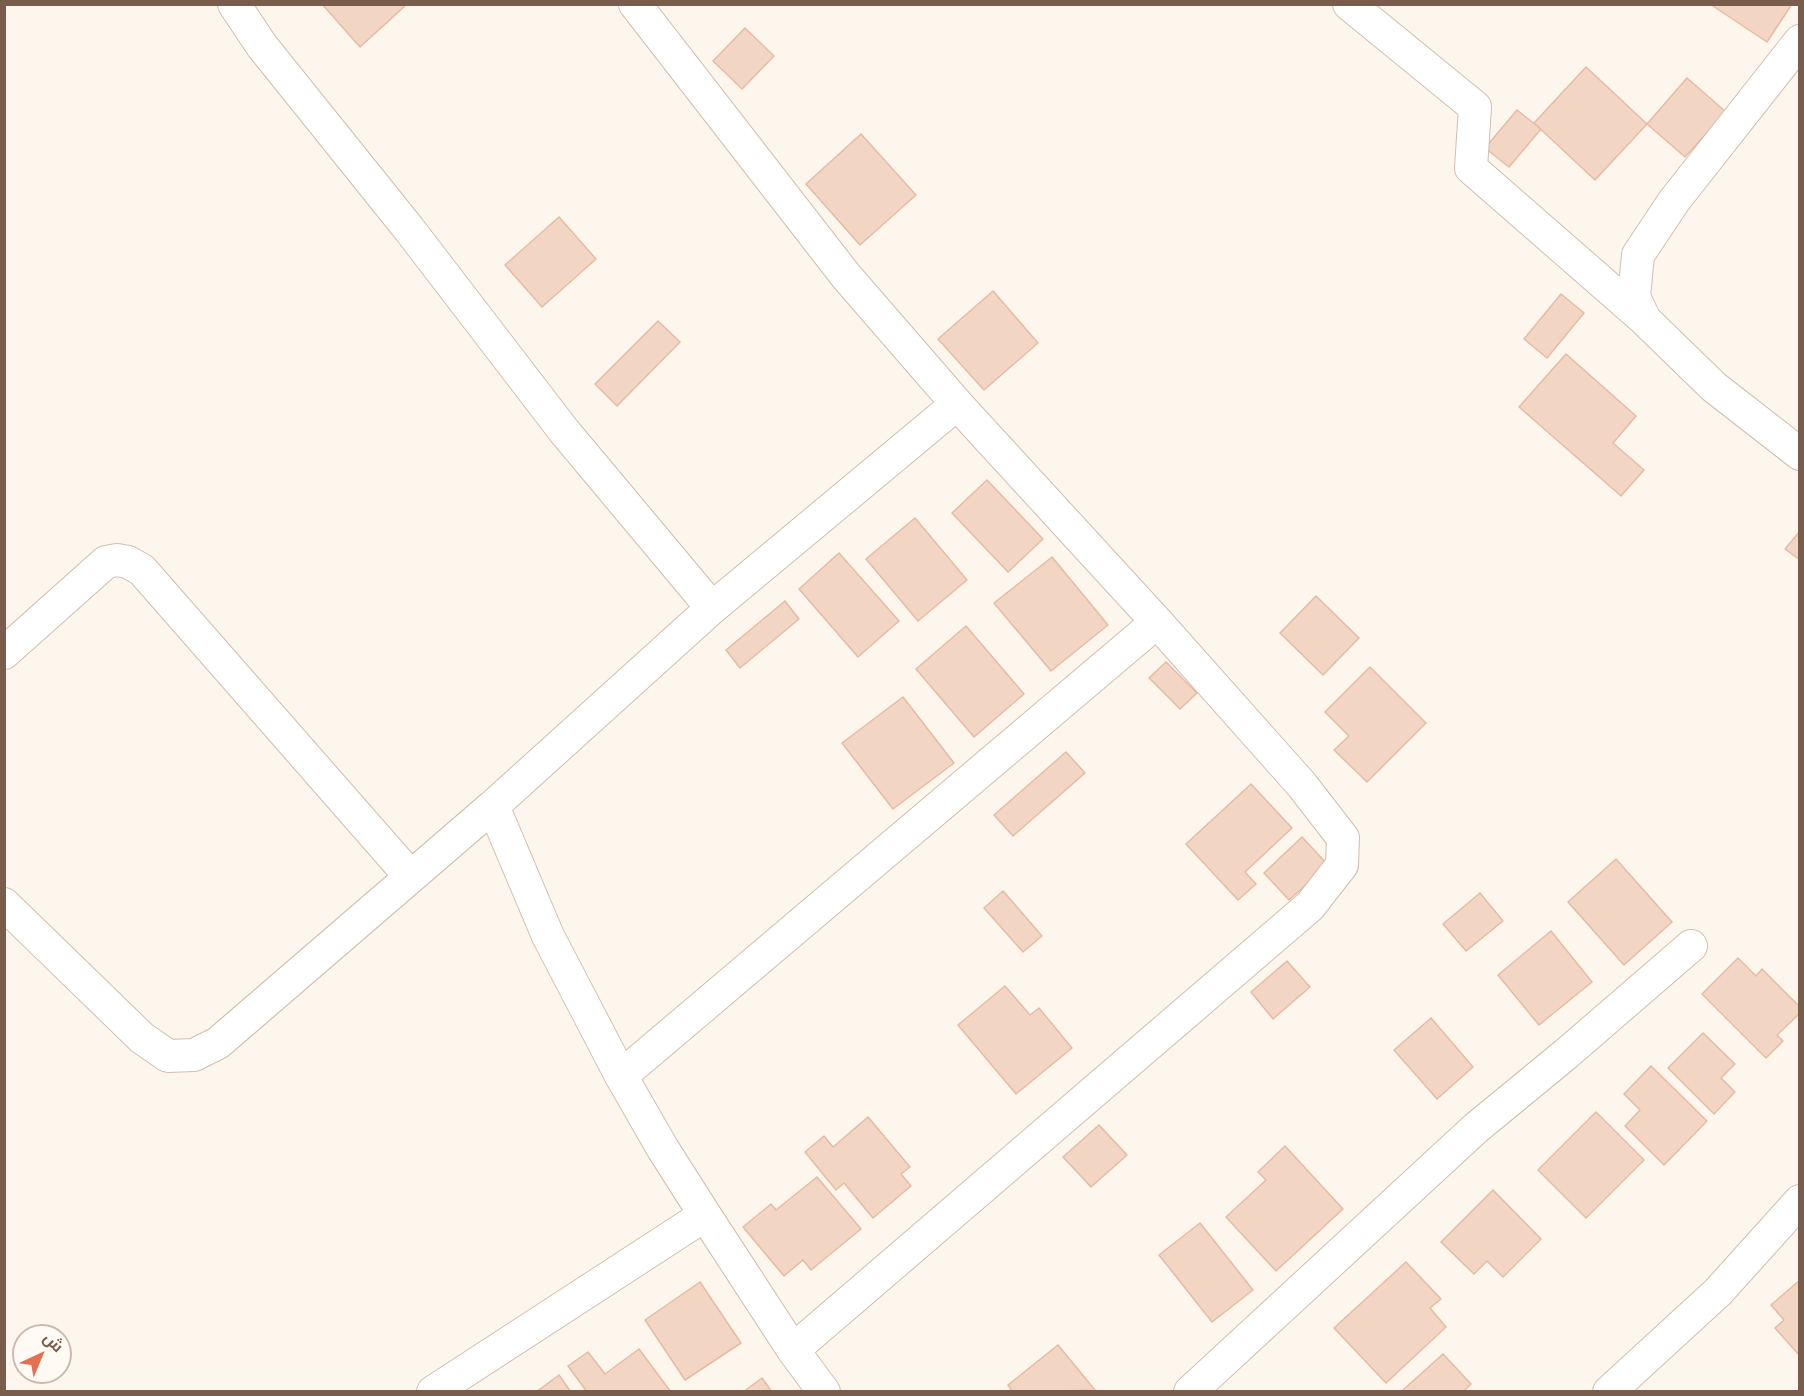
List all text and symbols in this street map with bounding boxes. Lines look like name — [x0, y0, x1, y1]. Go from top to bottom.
north arrow — [12, 1324, 72, 1384]
text: ش — [39, 1328, 67, 1356]

